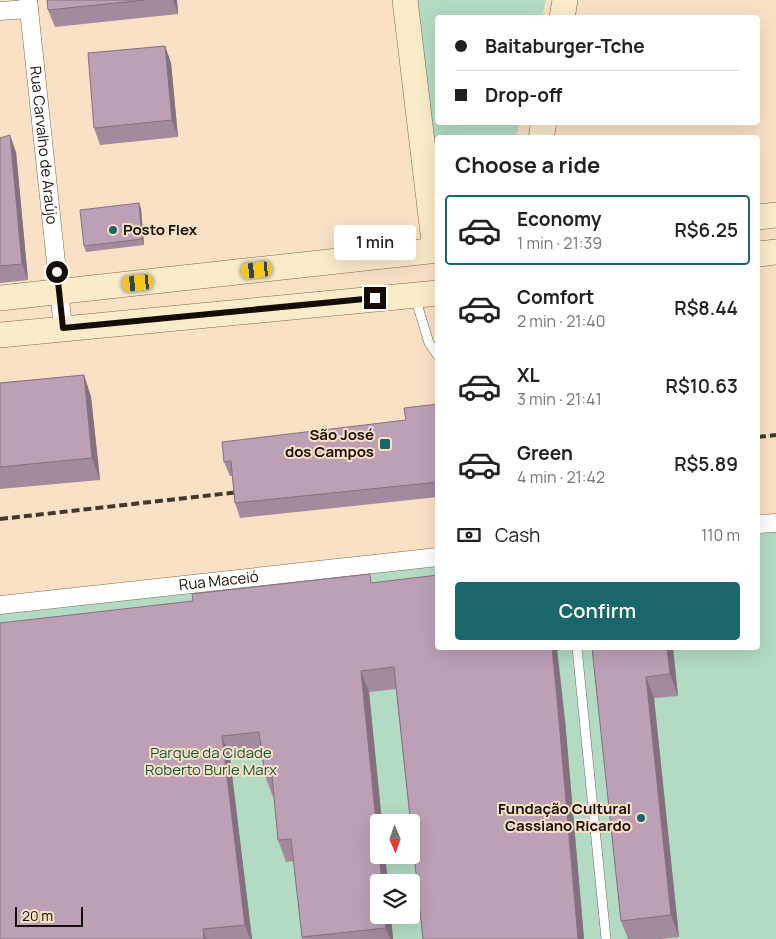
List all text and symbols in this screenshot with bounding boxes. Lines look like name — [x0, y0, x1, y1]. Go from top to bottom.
text: Baitaburger-Tche — [485, 33, 645, 59]
street label: Rua Carvalho de Araújo — [25, 65, 63, 226]
text: Drop-off — [485, 82, 562, 108]
text: Choose a ride — [455, 150, 600, 180]
text: Economy — [517, 206, 601, 232]
icon: car — [457, 208, 502, 253]
text: R$6.25 — [674, 217, 738, 243]
place label: Posto Flex — [123, 219, 198, 240]
marker: Posto Flex — [107, 224, 119, 236]
callout: 1 min — [334, 226, 416, 260]
text: 1 min — [356, 231, 394, 253]
text: 1 min · 21:39 — [517, 232, 602, 254]
route start — [46, 261, 68, 283]
car — [241, 261, 272, 279]
car — [122, 274, 153, 292]
text: Comfort — [517, 284, 594, 310]
icon: car — [457, 286, 502, 331]
route end — [364, 287, 386, 309]
text: R$8.44 — [674, 295, 738, 321]
text: 2 min · 21:40 — [517, 310, 606, 332]
text: XL — [517, 362, 540, 388]
icon: car — [457, 364, 502, 409]
text: R$10.63 — [666, 373, 738, 399]
text: 3 min · 21:41 — [517, 388, 602, 410]
place label: São José dos Campos — [285, 424, 374, 462]
marker: São José dos Campos — [378, 437, 392, 451]
text: Green — [517, 440, 573, 466]
icon: car — [457, 442, 502, 487]
text: R$5.89 — [674, 451, 738, 477]
text: 4 min · 21:42 — [517, 466, 605, 488]
icon: cash — [455, 521, 483, 549]
text: Cash — [495, 522, 540, 548]
text: 110 m — [701, 524, 740, 546]
street label: Rua Maceió — [178, 566, 260, 595]
button: Confirm — [455, 582, 740, 640]
park label: Parque da Cidade Roberto Burle Marx — [145, 742, 277, 780]
place label: Fundação Cultural Cassiano Ricardo — [498, 798, 631, 836]
marker: Fundação Cultural Cassiano Ricardo — [635, 812, 647, 824]
north arrow — [370, 814, 420, 864]
map controls — [370, 814, 420, 924]
button: layers — [370, 874, 420, 924]
scale bar — [15, 904, 82, 927]
text: 20 m — [22, 906, 53, 925]

